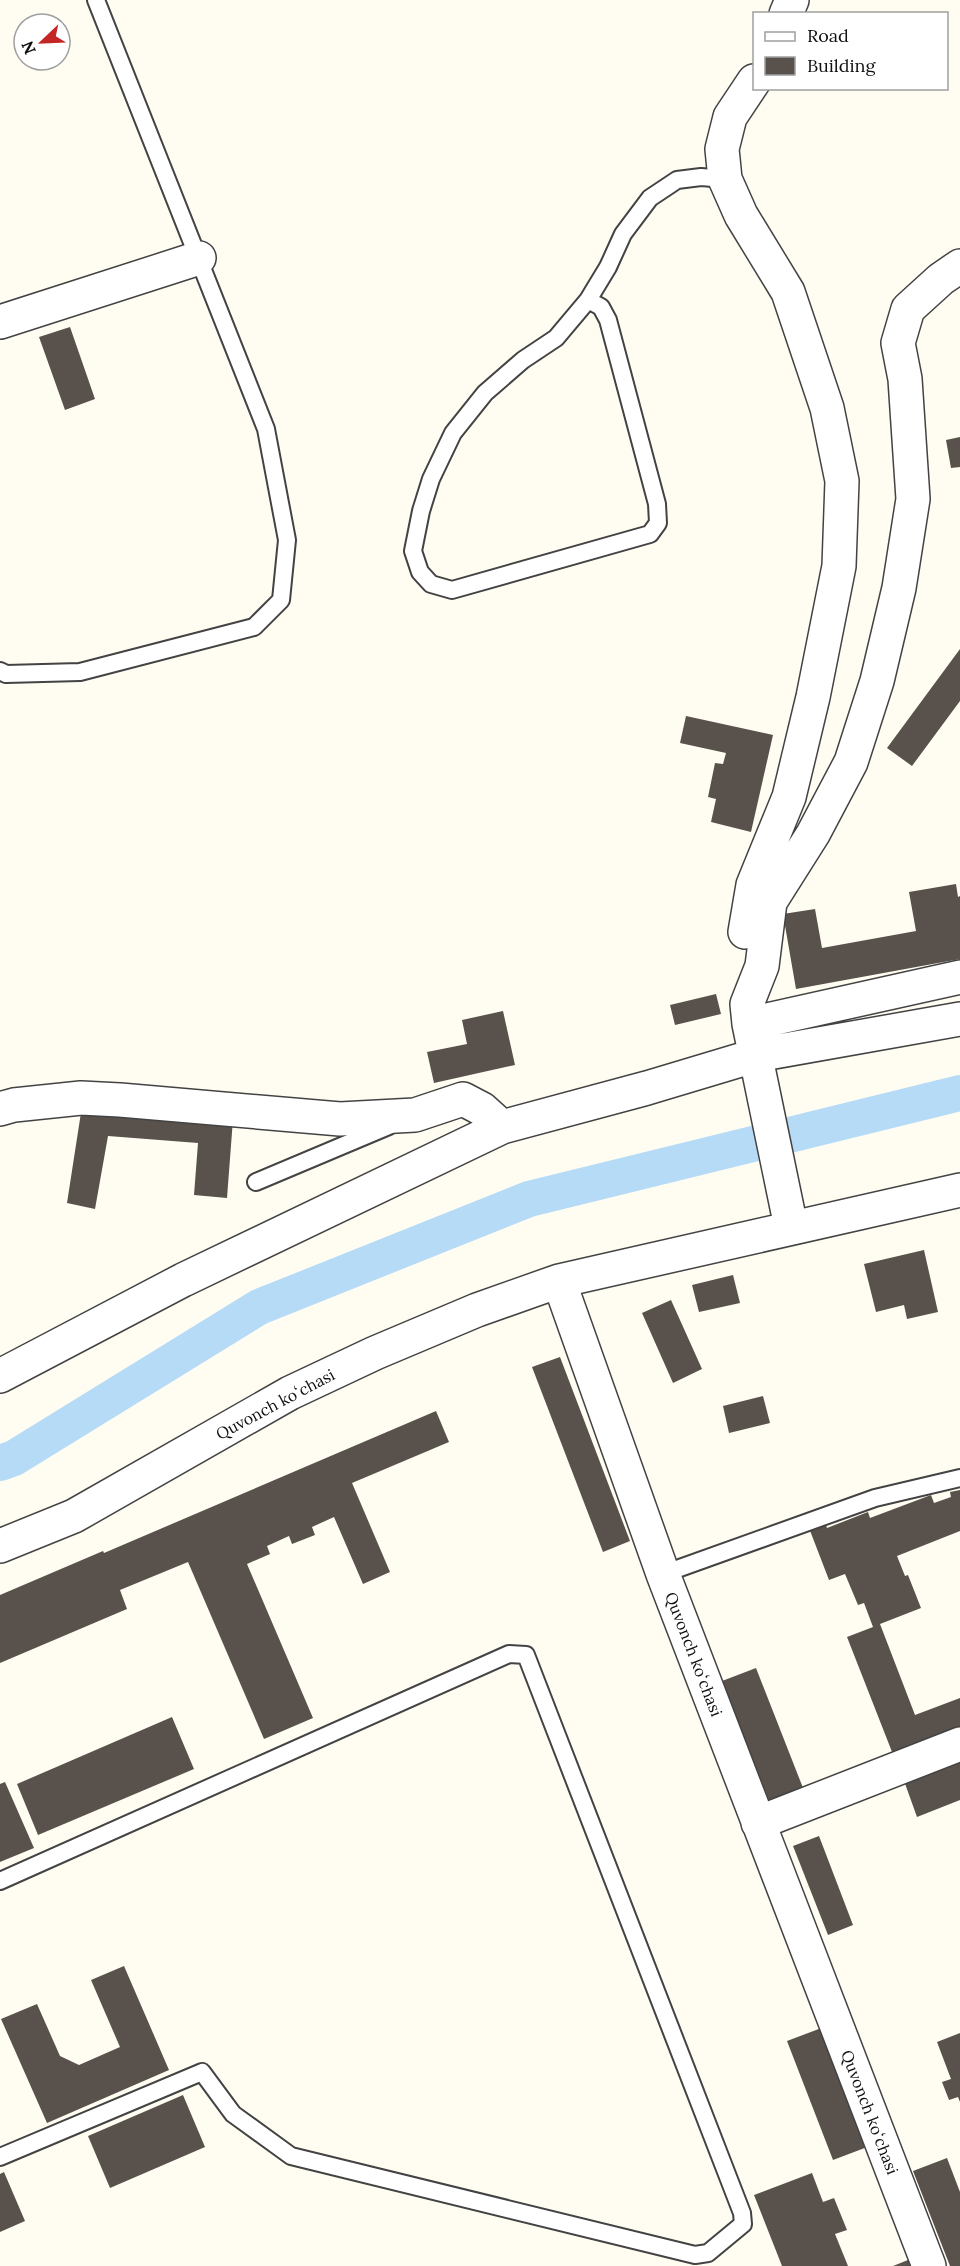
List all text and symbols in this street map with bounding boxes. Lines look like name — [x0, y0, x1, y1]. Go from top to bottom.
north arrow — [12, 12, 72, 72]
legend — [753, 12, 948, 90]
text: Road — [807, 24, 849, 47]
text: N — [17, 38, 40, 57]
text: Building — [807, 54, 877, 77]
street label: Quvonch koʻchasi — [212, 1364, 338, 1444]
street label: Quvonch koʻchasi — [661, 1589, 727, 1719]
street label: Quvonch koʻchasi — [837, 2047, 903, 2177]

